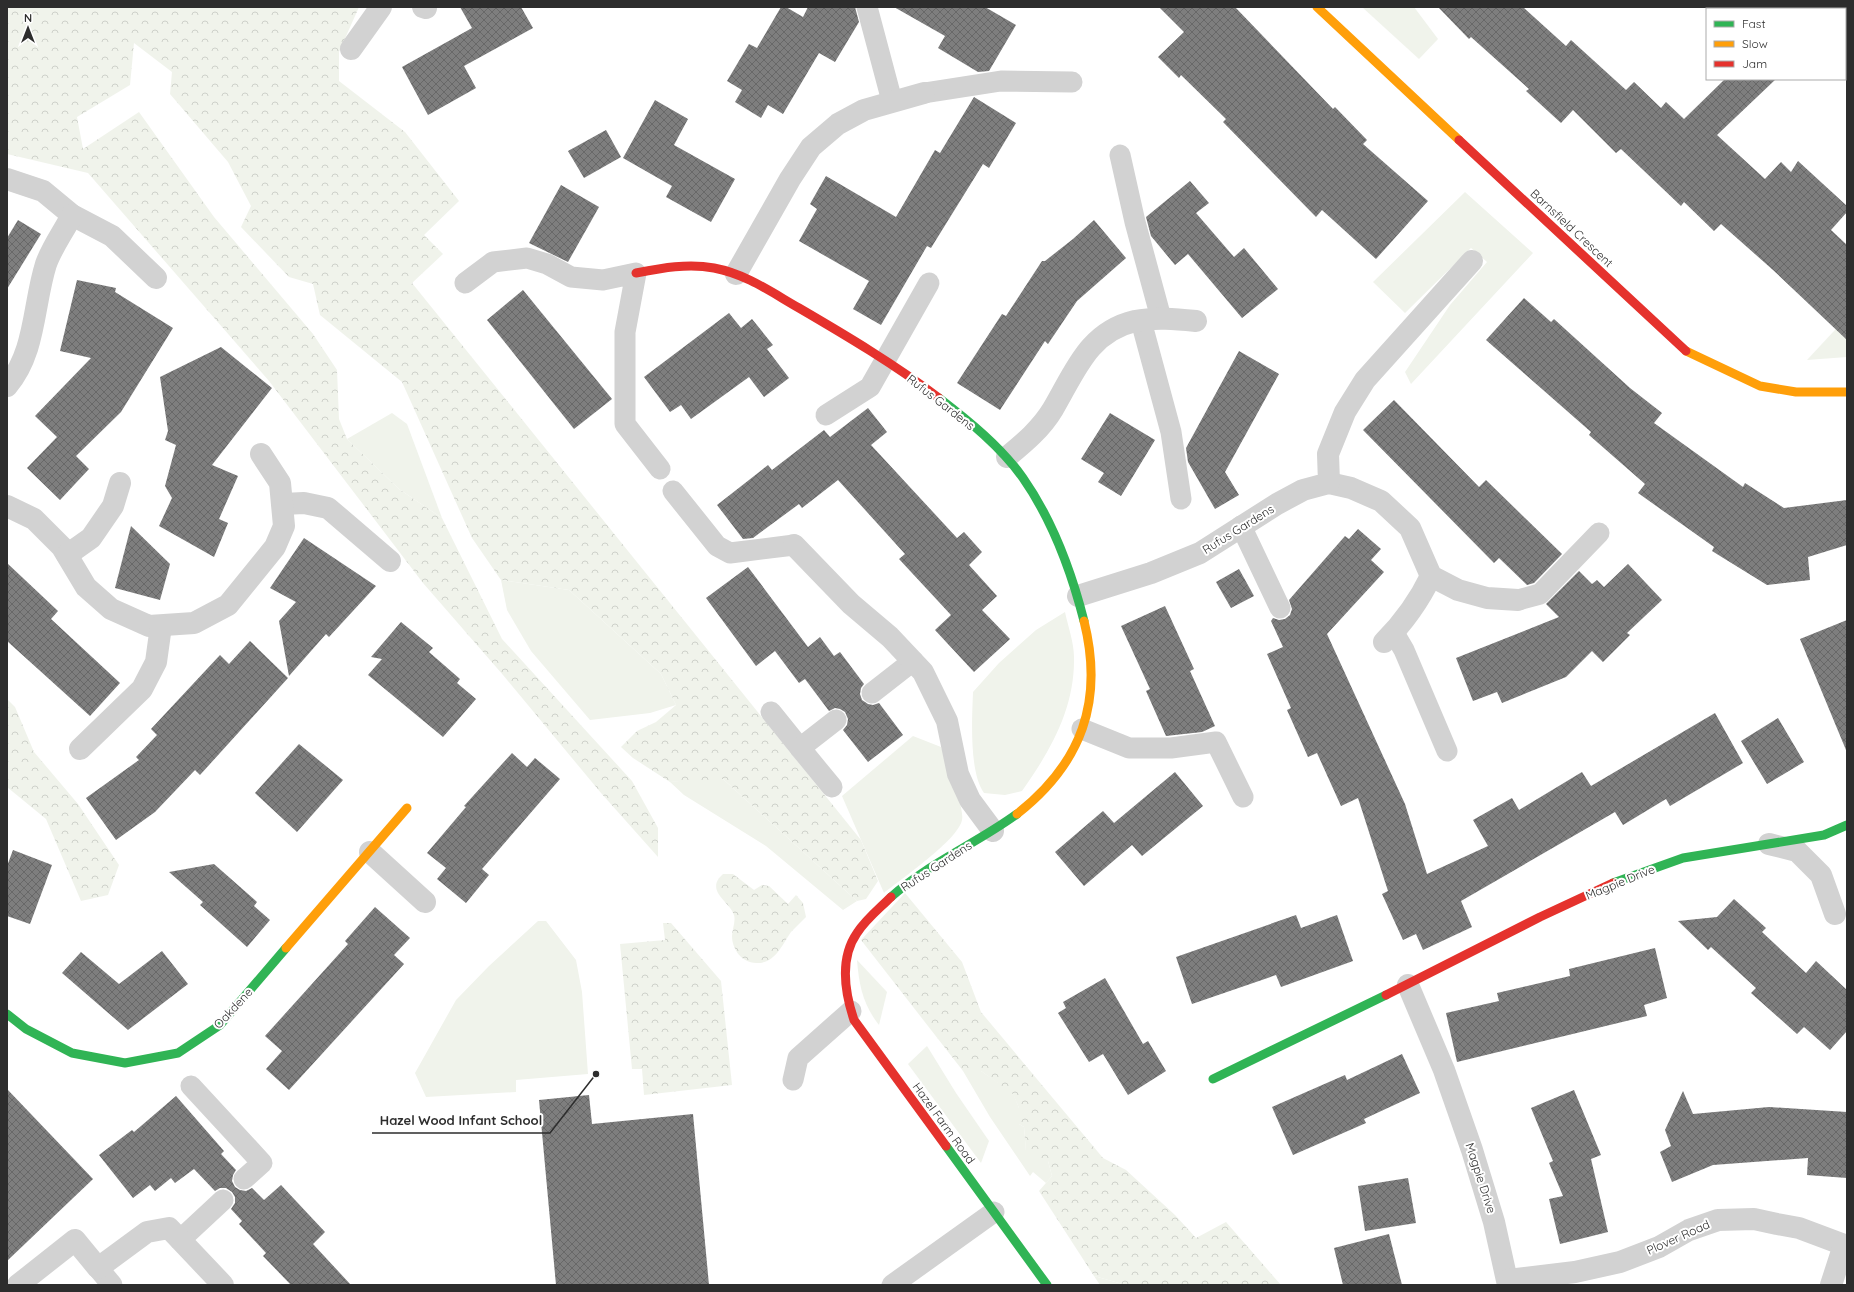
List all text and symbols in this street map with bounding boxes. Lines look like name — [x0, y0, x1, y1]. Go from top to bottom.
north arrow — [8, 8, 48, 48]
legend — [1706, 8, 1846, 80]
text: N — [24, 11, 32, 25]
text: Fast — [1742, 16, 1766, 31]
text: Slow — [1742, 36, 1768, 51]
text: Jam — [1742, 56, 1767, 71]
street label: Barnsfield Crescent — [1527, 186, 1617, 270]
street label: Rufus Gardens — [904, 371, 978, 433]
street label: Rufus Gardens — [1199, 501, 1277, 557]
street label: Rufus Gardens — [898, 837, 975, 895]
street label: Magpie Drive — [1583, 861, 1657, 903]
street label: Oakdene — [210, 984, 256, 1032]
street label: Hazel Farm Road — [909, 1079, 979, 1167]
callout: Hazel Wood Infant School — [372, 1108, 550, 1133]
text: Hazel Wood Infant School — [380, 1112, 542, 1128]
street label: Magpie Drive — [1463, 1141, 1500, 1215]
street label: Plover Road — [1644, 1216, 1712, 1258]

